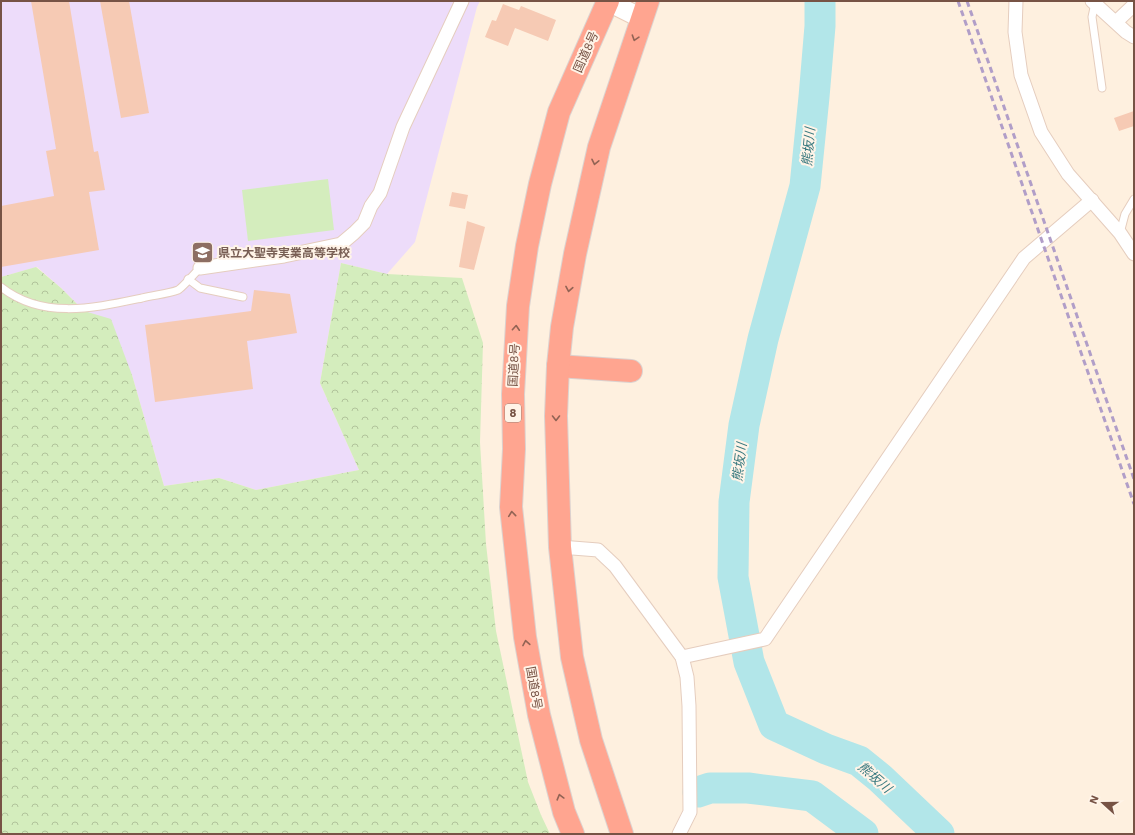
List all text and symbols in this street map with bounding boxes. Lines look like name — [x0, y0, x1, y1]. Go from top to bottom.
street label: 国道8号 — [571, 29, 601, 75]
one-way arrow — [631, 34, 640, 41]
water label: 熊坂川 — [799, 125, 818, 167]
one-way arrow — [592, 158, 600, 165]
school or university icon: 県立大聖寺実業高等学校 — [190, 240, 216, 266]
place label: 県立大聖寺実業高等学校 — [218, 246, 350, 260]
one-way arrow — [565, 286, 574, 292]
one-way arrow — [512, 325, 521, 331]
street label: 国道8号 — [506, 343, 522, 387]
road number: 8 — [505, 404, 521, 422]
one-way arrow — [552, 415, 560, 421]
water label: 熊坂川 — [730, 440, 750, 482]
one-way arrow — [508, 511, 517, 517]
one-way arrow — [522, 640, 531, 646]
street label: 国道8号 — [523, 665, 545, 711]
water label: 熊坂川 — [855, 759, 896, 797]
north arrow — [1083, 783, 1123, 823]
text: N — [1087, 793, 1102, 806]
one-way arrow — [557, 794, 565, 800]

